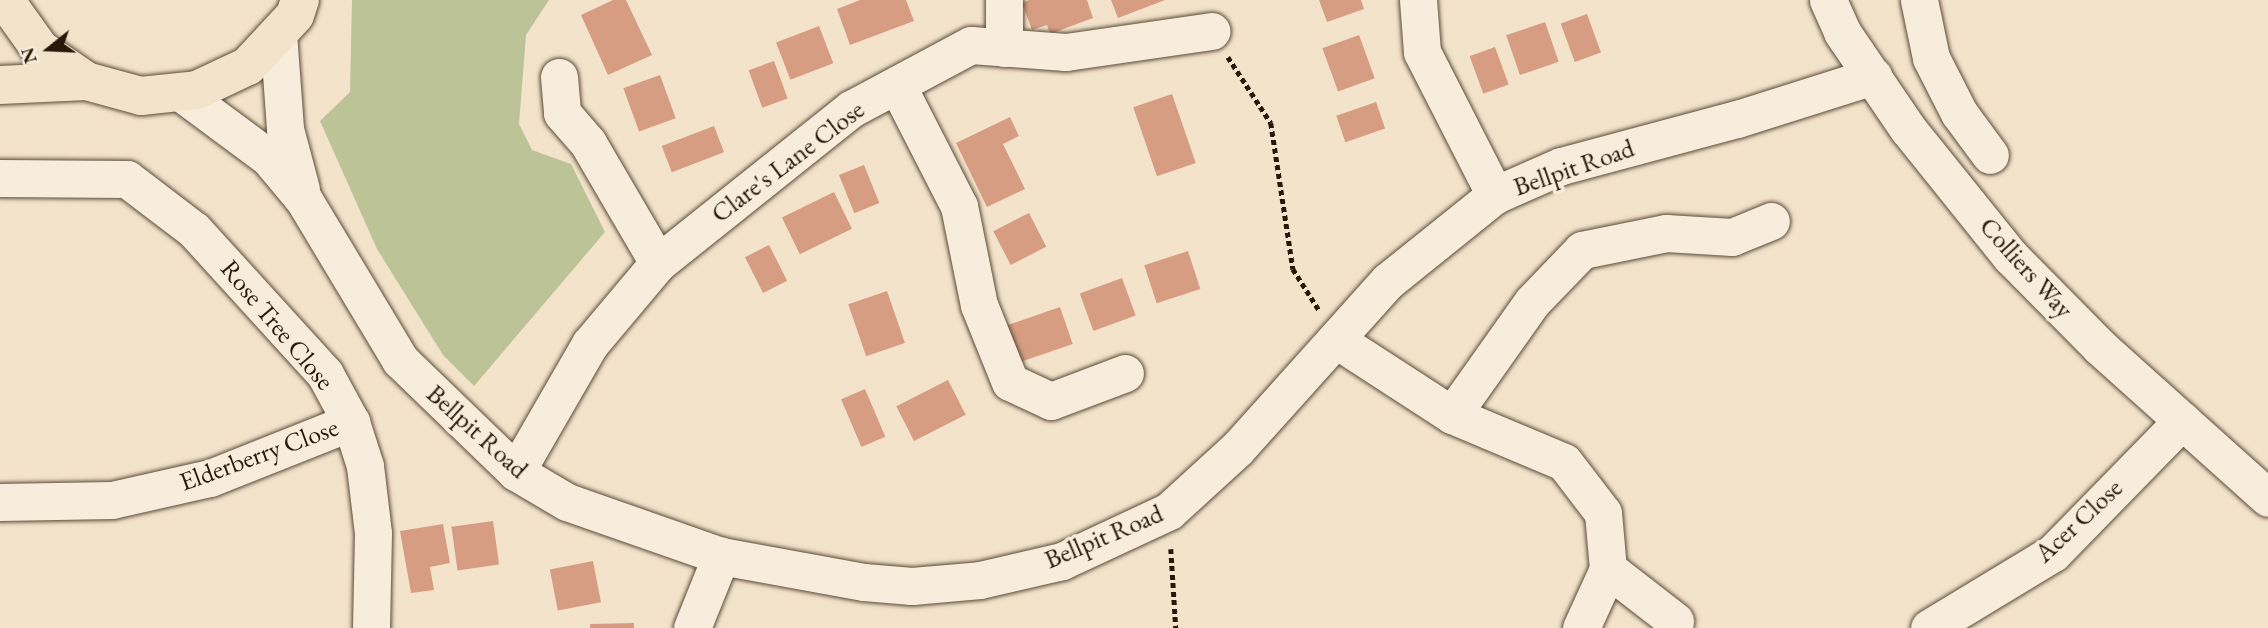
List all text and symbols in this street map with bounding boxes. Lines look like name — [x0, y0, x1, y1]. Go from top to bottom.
north arrow — [14, 14, 84, 84]
text: N — [14, 44, 43, 67]
street label: Clare's Lane Close — [705, 94, 871, 230]
street label: Bellpit Road — [1510, 133, 1638, 203]
street label: Colliers Way — [1973, 211, 2079, 325]
street label: Rose Tree Close — [214, 254, 340, 396]
street label: Bellpit Road — [420, 378, 534, 486]
street label: Elderberry Close — [175, 412, 343, 498]
street label: Acer Close — [2029, 473, 2129, 569]
street label: Bellpit Road — [1040, 498, 1168, 576]

